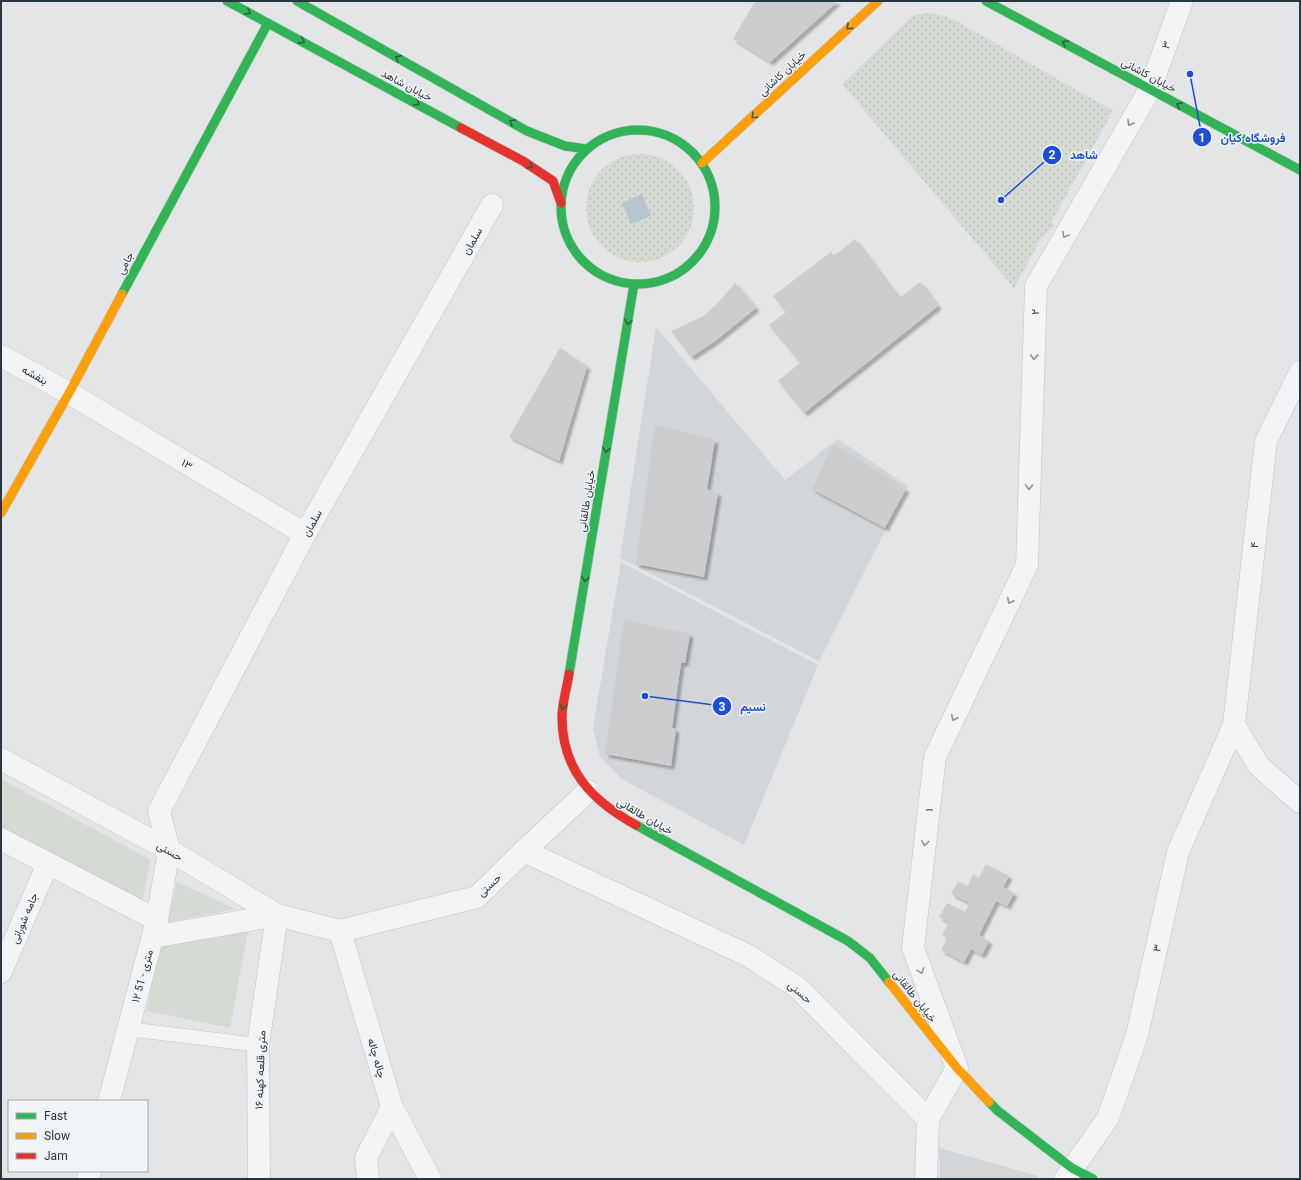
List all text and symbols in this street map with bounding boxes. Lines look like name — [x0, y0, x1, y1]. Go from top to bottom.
one-way arrow — [243, 7, 251, 15]
one-way arrow — [846, 23, 854, 30]
one-way arrow — [298, 37, 305, 44]
street label: ۳ — [1159, 39, 1174, 51]
one-way arrow — [1062, 41, 1069, 48]
street label: خیابان کاشانی — [756, 48, 809, 99]
one-way arrow — [395, 56, 403, 63]
street label: خیابان کاشانی — [1119, 56, 1178, 95]
street label: خیابان شاهد — [379, 67, 434, 104]
one-way arrow — [412, 99, 420, 106]
one-way arrow — [1176, 102, 1184, 110]
one-way arrow — [751, 111, 759, 118]
one-way arrow — [1128, 119, 1135, 126]
one-way arrow — [509, 120, 516, 127]
callout: فروشگاه کیان — [1192, 125, 1293, 149]
text: 1 — [1199, 131, 1205, 145]
text: فروشگاه کیان — [1220, 131, 1286, 146]
callout: شاهد — [1042, 143, 1106, 167]
text: 2 — [1049, 148, 1056, 162]
text: شاهد — [1070, 148, 1098, 162]
one-way arrow — [526, 161, 533, 168]
street label: سلمان — [460, 225, 485, 257]
one-way arrow — [1062, 231, 1069, 238]
street label: جامی — [114, 250, 137, 277]
street label: ۲ — [1029, 309, 1042, 315]
one-way arrow — [624, 319, 632, 325]
one-way arrow — [1029, 354, 1038, 360]
street label: بنفشه — [20, 363, 50, 388]
one-way arrow — [602, 447, 611, 453]
street label: ۱۳ — [179, 456, 195, 473]
street label: خیابان طالقانی — [575, 469, 598, 533]
one-way arrow — [1025, 484, 1034, 490]
street label: سلمان — [300, 507, 325, 539]
street label: ۴ — [1248, 541, 1261, 549]
one-way arrow — [581, 575, 590, 582]
one-way arrow — [1007, 596, 1015, 604]
callout: نسیم — [712, 694, 773, 718]
text: 3 — [719, 700, 726, 714]
text: نسیم — [740, 700, 766, 715]
one-way arrow — [560, 704, 568, 710]
one-way arrow — [951, 713, 959, 721]
street label: خیابان طالقانی — [614, 795, 675, 838]
street label: ۱ — [923, 808, 936, 812]
street label: حسنی — [155, 839, 185, 864]
one-way arrow — [921, 840, 930, 846]
street label: حسنی — [475, 871, 504, 899]
street label: جامه شورانی — [8, 891, 41, 946]
street label: ۳ — [1150, 943, 1165, 953]
street label: ۱۲ متری - 51 — [129, 948, 156, 1004]
one-way arrow — [917, 967, 925, 974]
street label: خیابان طالقانی — [890, 968, 939, 1025]
street label: حسنی — [785, 978, 814, 1006]
street label: ۱۶ متری قلعه کهنه — [253, 1030, 268, 1110]
street label: چاله چاله — [364, 1037, 388, 1080]
legend — [8, 1100, 148, 1172]
text: Fast — [44, 1109, 67, 1123]
text: Slow — [44, 1129, 70, 1143]
text: Jam — [44, 1149, 68, 1163]

